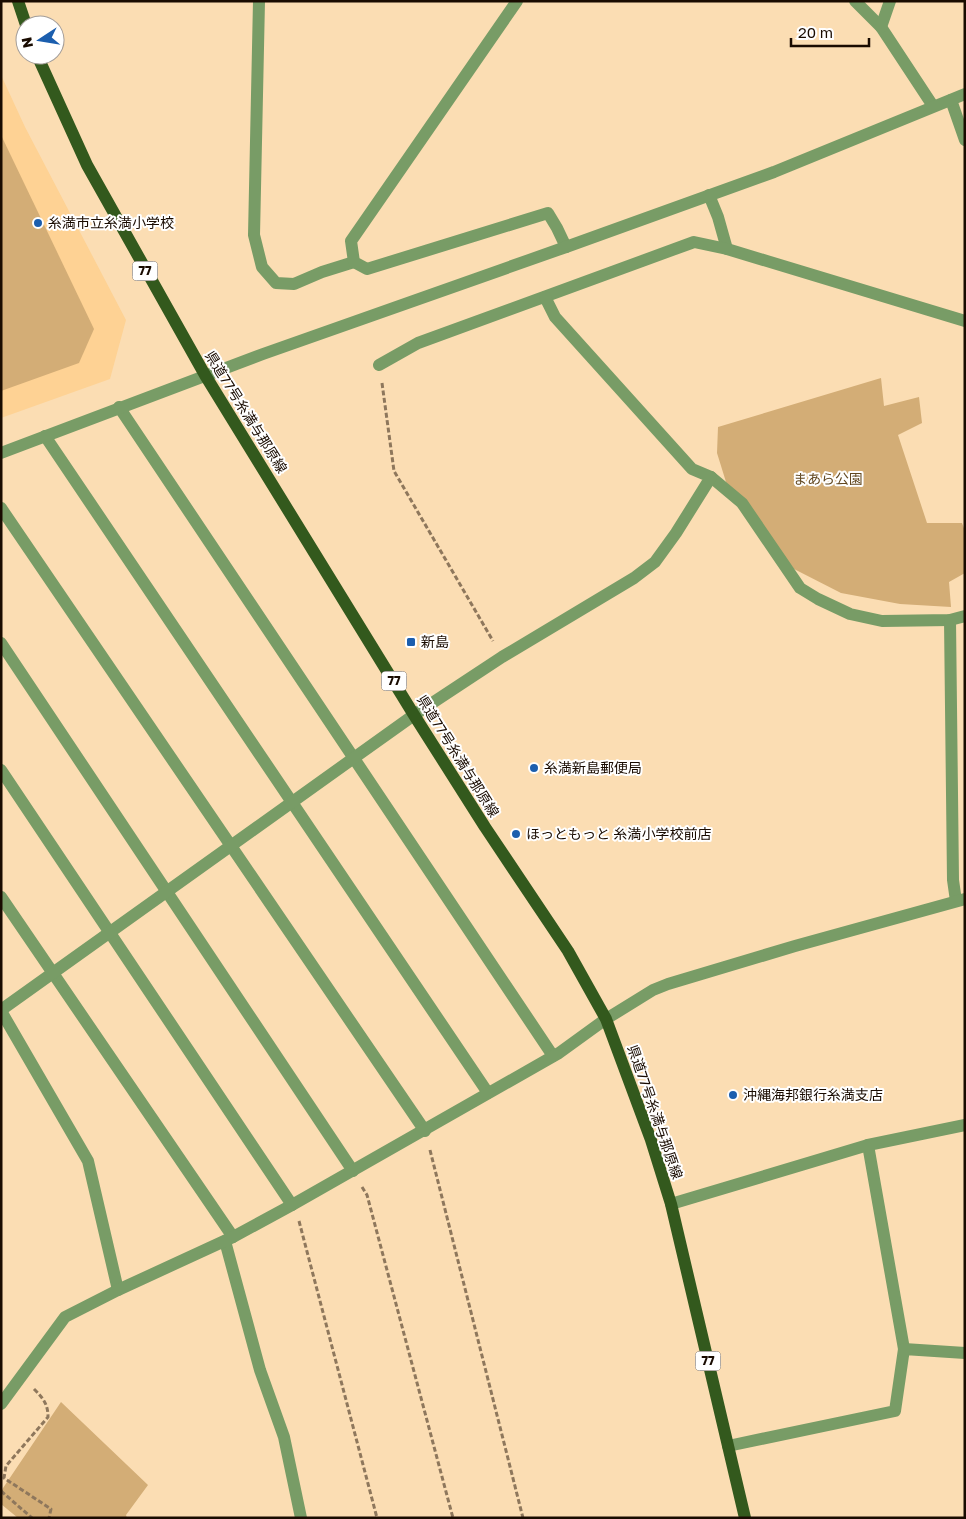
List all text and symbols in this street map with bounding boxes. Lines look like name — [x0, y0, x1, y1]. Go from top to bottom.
north arrow — [15, 15, 65, 65]
scale bar — [791, 15, 868, 47]
text: 20 m — [798, 23, 833, 41]
text: N — [17, 36, 36, 50]
place label: 糸満市立糸満小学校 — [48, 214, 174, 231]
marker: 糸満市立糸満小学校 — [32, 217, 44, 229]
road number: 77 — [132, 262, 158, 280]
street label: 県道77号糸満与那原線 — [202, 348, 291, 476]
park label: まあら公園 — [793, 470, 863, 487]
place label: 新島 — [421, 633, 449, 650]
marker: 新島 — [405, 636, 417, 648]
road number: 77 — [382, 671, 406, 690]
street label: 県道77号糸満与那原線 — [414, 692, 503, 820]
place label: 糸満新島郵便局 — [544, 759, 642, 776]
marker: 糸満新島郵便局 — [528, 762, 540, 774]
place label: ほっともっと 糸満小学校前店 — [526, 825, 712, 842]
marker: ほっともっと 糸満小学校前店 — [510, 828, 522, 840]
street label: 県道77号糸満与那原線 — [625, 1042, 686, 1181]
place label: 沖縄海邦銀行糸満支店 — [743, 1086, 883, 1103]
marker: 沖縄海邦銀行糸満支店 — [727, 1089, 739, 1101]
road number: 77 — [696, 1352, 720, 1370]

